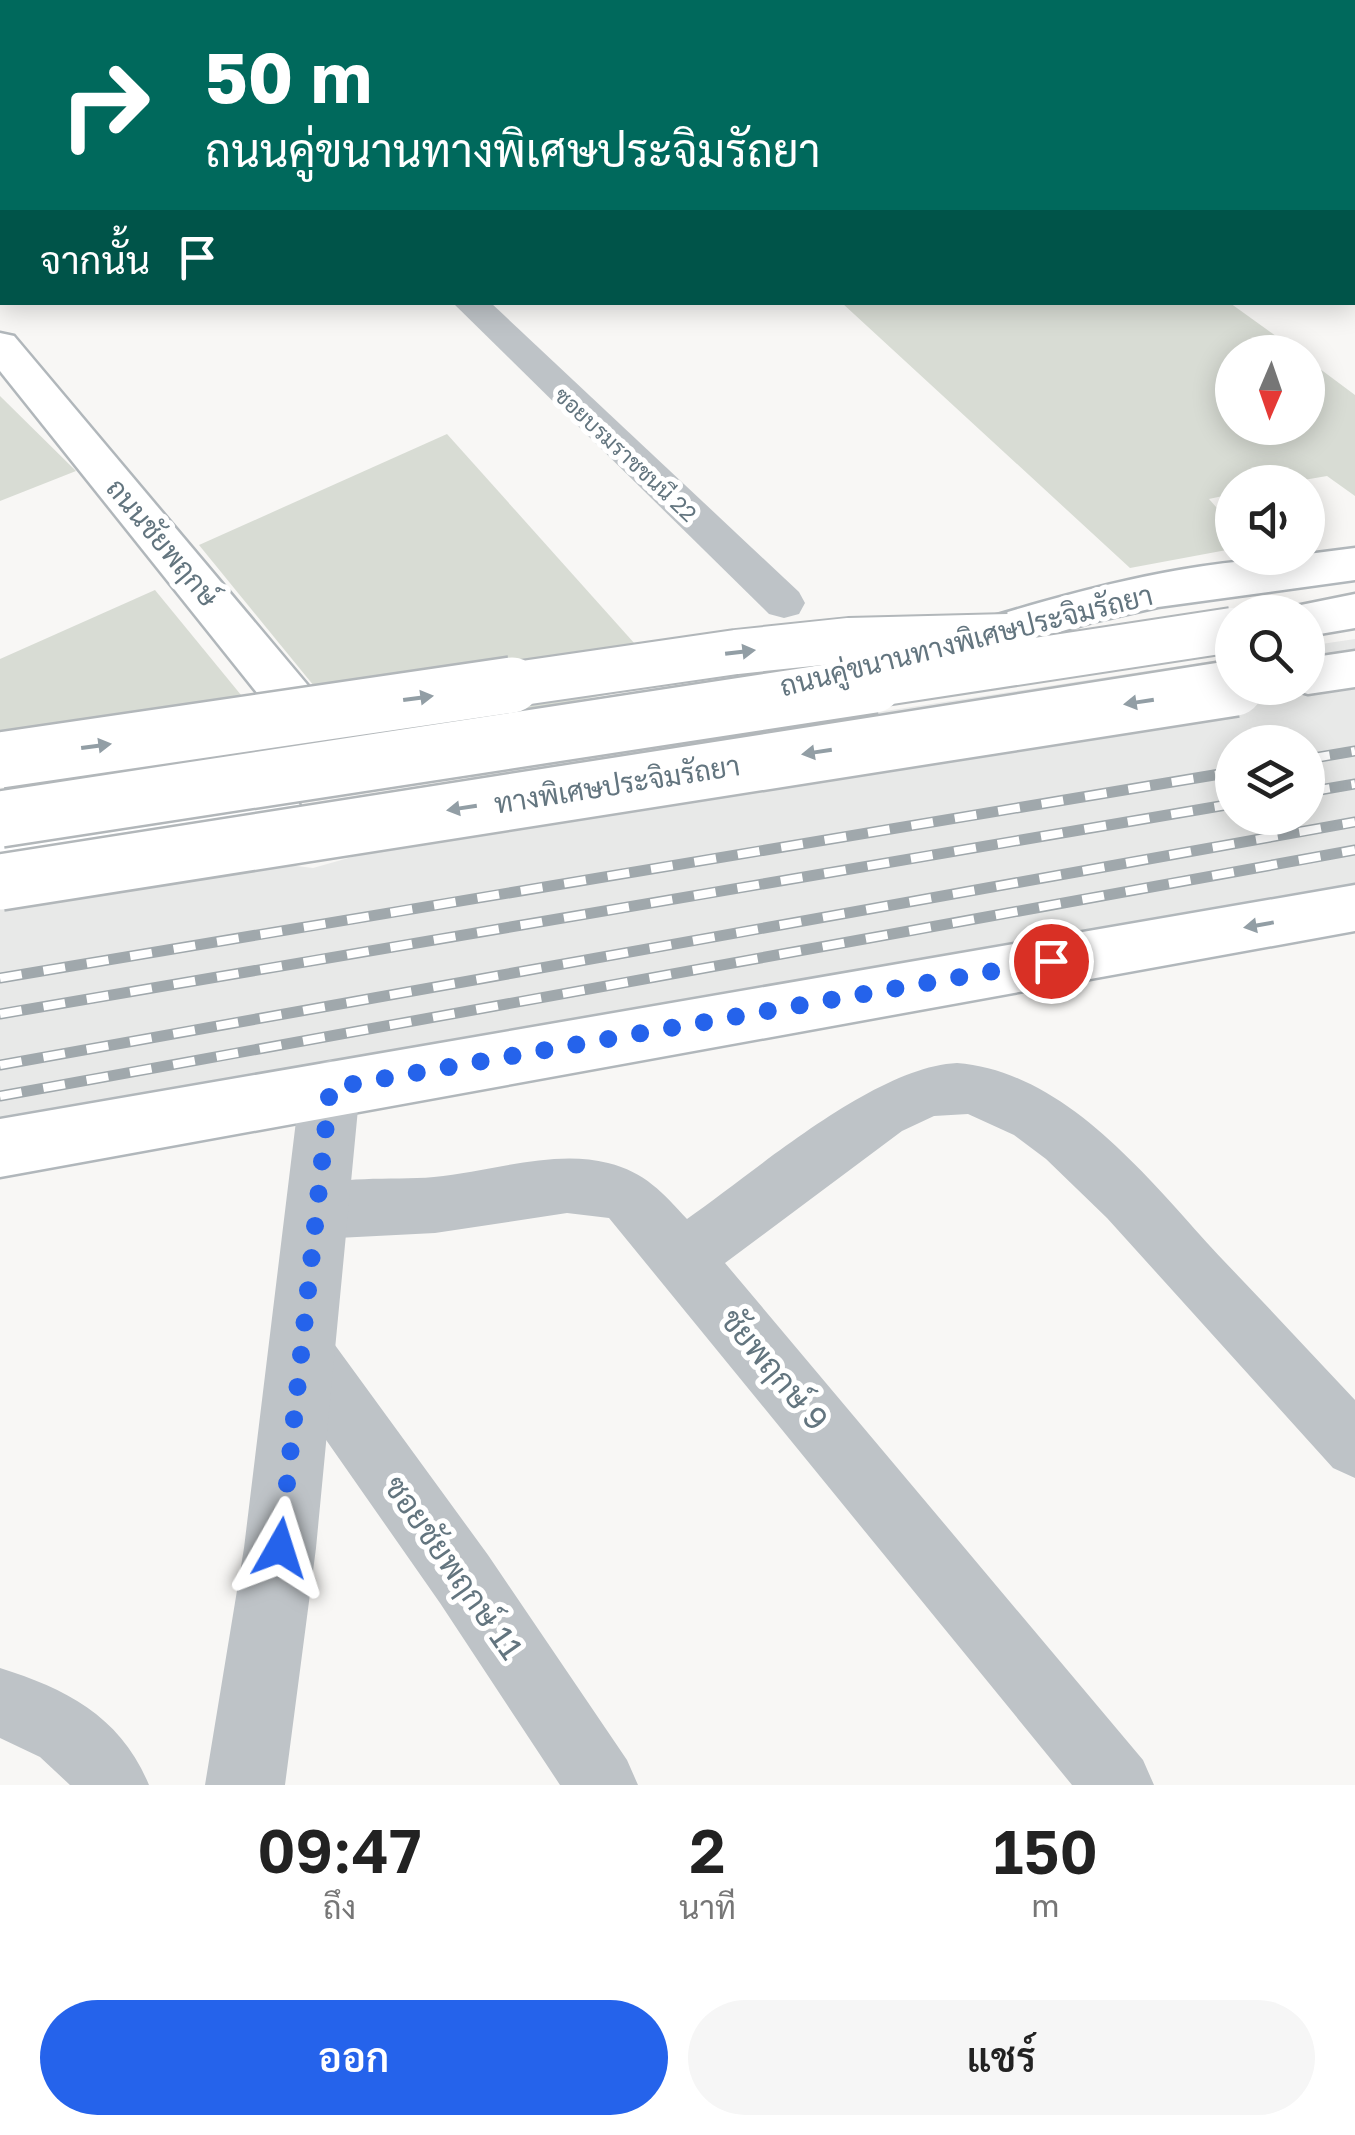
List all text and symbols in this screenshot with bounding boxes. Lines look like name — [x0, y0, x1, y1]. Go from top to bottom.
text: 50 m — [205, 34, 372, 118]
icon: right — [40, 40, 170, 170]
text: ถนนคู่ขนานทางพิเศษประจิมรัถยา — [205, 123, 821, 177]
icon: arrive — [170, 230, 225, 285]
text: จากนั้น — [40, 237, 150, 282]
north arrow — [1215, 335, 1325, 445]
map controls — [1215, 335, 1325, 835]
street label: ซอยบรมราชชนนี 22 — [549, 381, 703, 527]
button: sound — [1215, 465, 1325, 575]
street label: ถนนชัยพฤกษ์ — [99, 470, 228, 615]
street label: ถนนคู่ขนานทางพิเศษประจิมรัถยา — [776, 577, 1157, 706]
button: search — [1215, 595, 1325, 705]
one-way arrow — [724, 644, 756, 660]
one-way arrow — [403, 690, 434, 706]
one-way arrow — [1122, 695, 1154, 711]
button: layers — [1215, 725, 1325, 835]
one-way arrow — [81, 737, 113, 753]
one-way arrow — [801, 745, 833, 761]
street label: ทางพิเศษประจิมรัถยา — [492, 747, 742, 820]
one-way arrow — [445, 800, 477, 816]
one-way arrow — [1243, 918, 1274, 933]
pin — [1009, 919, 1094, 1004]
icon: arrive — [1024, 934, 1079, 989]
street label: ชัยพฤกษ์ 9 — [712, 1300, 838, 1438]
street label: ซอยชัยพฤกษ์ 11 — [376, 1467, 532, 1667]
position arrow — [228, 1496, 332, 1600]
text: 09:47 — [257, 1814, 422, 1886]
text: 2 — [689, 1814, 725, 1886]
text: 150 — [993, 1815, 1098, 1887]
text: m — [1031, 1886, 1060, 1924]
text: ถึง — [323, 1888, 356, 1926]
text: นาที — [679, 1888, 736, 1926]
button: ออก — [40, 2000, 668, 2115]
button: แชร์ — [688, 2000, 1315, 2115]

